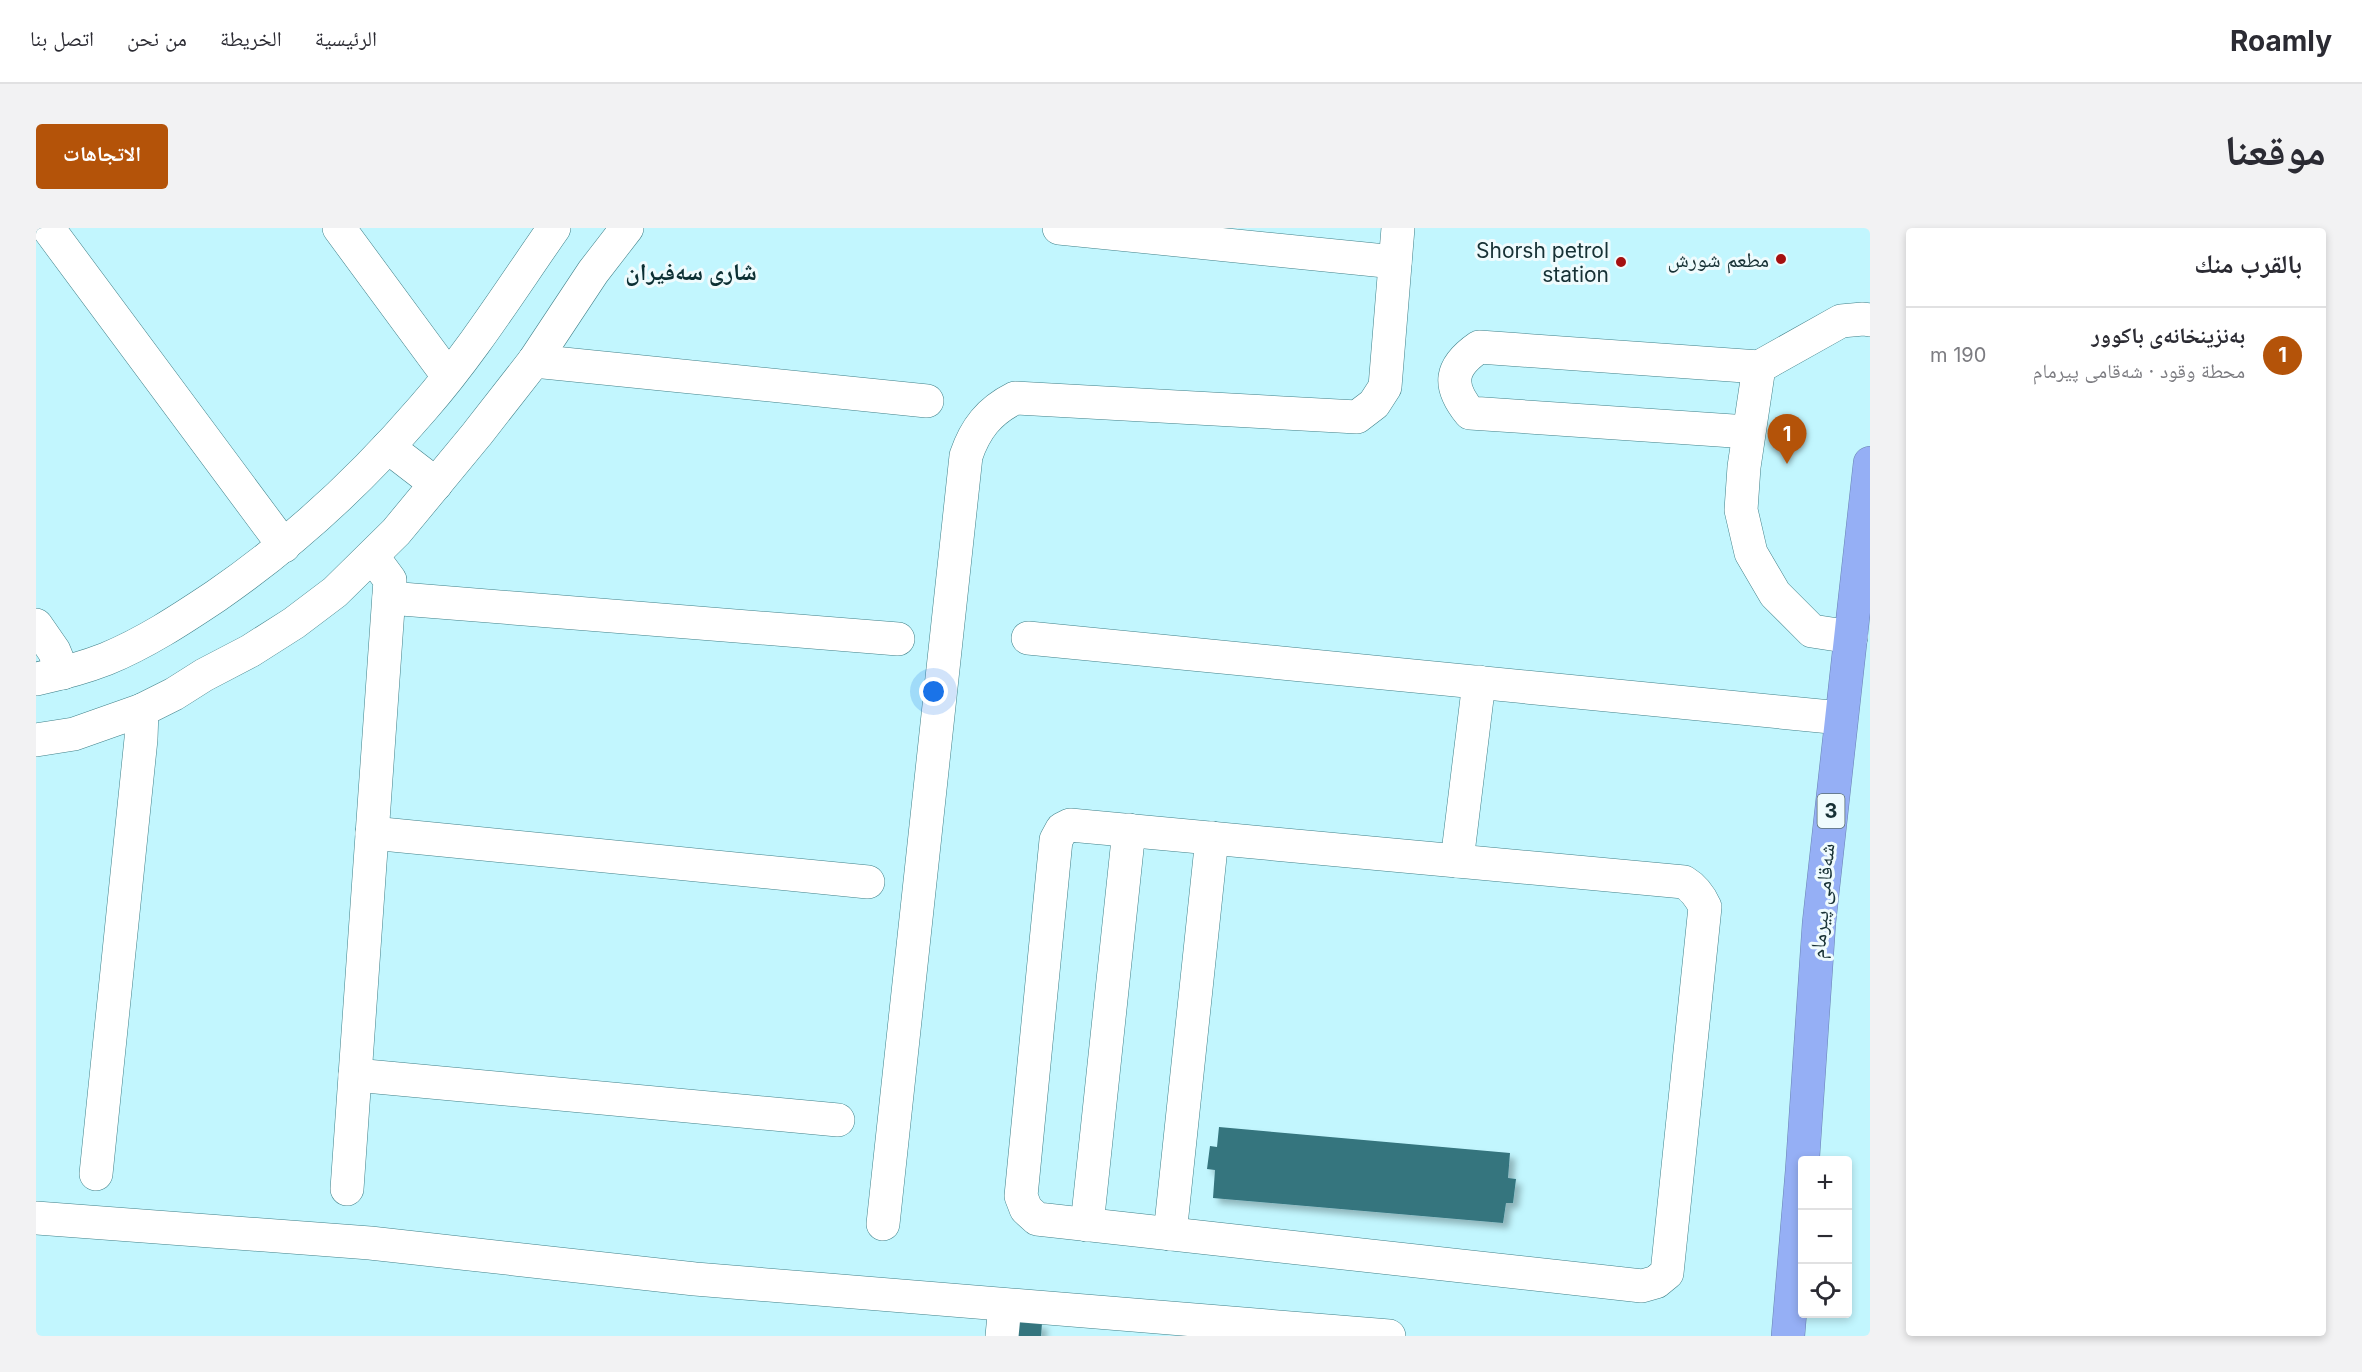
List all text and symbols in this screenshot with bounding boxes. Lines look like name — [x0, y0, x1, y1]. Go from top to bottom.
text: Roamly — [2230, 24, 2332, 58]
text: اتصل بنا — [30, 26, 94, 51]
text: من نحن — [127, 26, 187, 51]
text: الخريطة — [220, 26, 282, 51]
text: الرئيسية — [315, 26, 377, 51]
button: الاتجاهات — [36, 124, 168, 189]
text: موقعنا — [2225, 124, 2326, 175]
place label: Shorsh petrol station — [1476, 238, 1609, 287]
place label: مطعم شورش — [1668, 247, 1769, 274]
text: بالقرب منك — [2194, 248, 2302, 279]
marker: مطعم شورش — [1774, 252, 1788, 266]
marker: Shorsh petrol station — [1614, 255, 1628, 269]
district label: شاری سەفیران — [625, 257, 757, 286]
text: بەنزینخانەی باکوور — [2092, 322, 2245, 348]
text: 190 m — [1930, 343, 1986, 367]
text: 1 — [2278, 343, 2287, 367]
text: محطة وقود · شەقامی پیرمام — [2033, 359, 2245, 383]
pin: 1 — [1768, 414, 1806, 464]
your location — [919, 677, 948, 706]
road number: 3 — [1818, 794, 1844, 828]
street label: شەقامی پیرمام — [1805, 842, 1841, 960]
map controls — [1798, 1156, 1852, 1318]
button: + — [1798, 1156, 1852, 1210]
button: − — [1798, 1210, 1852, 1264]
button: locate — [1798, 1264, 1852, 1318]

